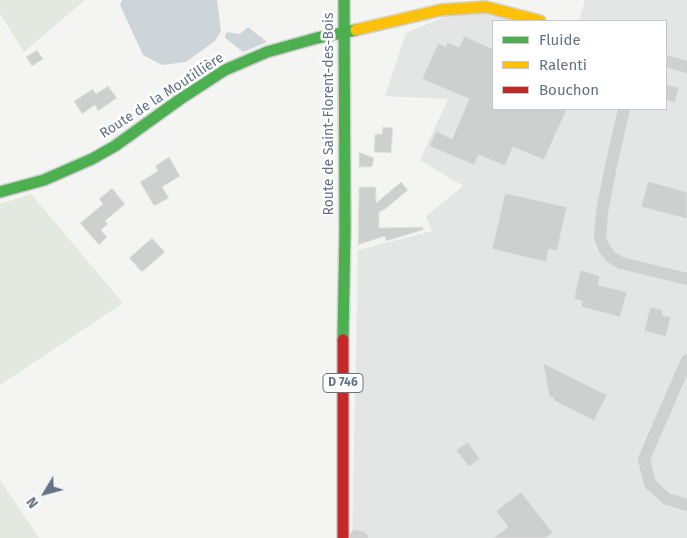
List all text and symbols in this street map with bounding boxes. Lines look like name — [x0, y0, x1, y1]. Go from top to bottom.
street label: Route de Saint-Florent-des-Bois — [321, 12, 337, 216]
legend — [492, 20, 667, 110]
text: Fluide — [539, 31, 581, 49]
street label: Route de la Moutillière — [97, 50, 227, 142]
text: Ralenti — [539, 56, 587, 74]
text: Bouchon — [539, 81, 599, 99]
road number: D 746 — [323, 373, 363, 392]
north arrow — [20, 468, 70, 518]
text: N — [23, 494, 42, 511]

